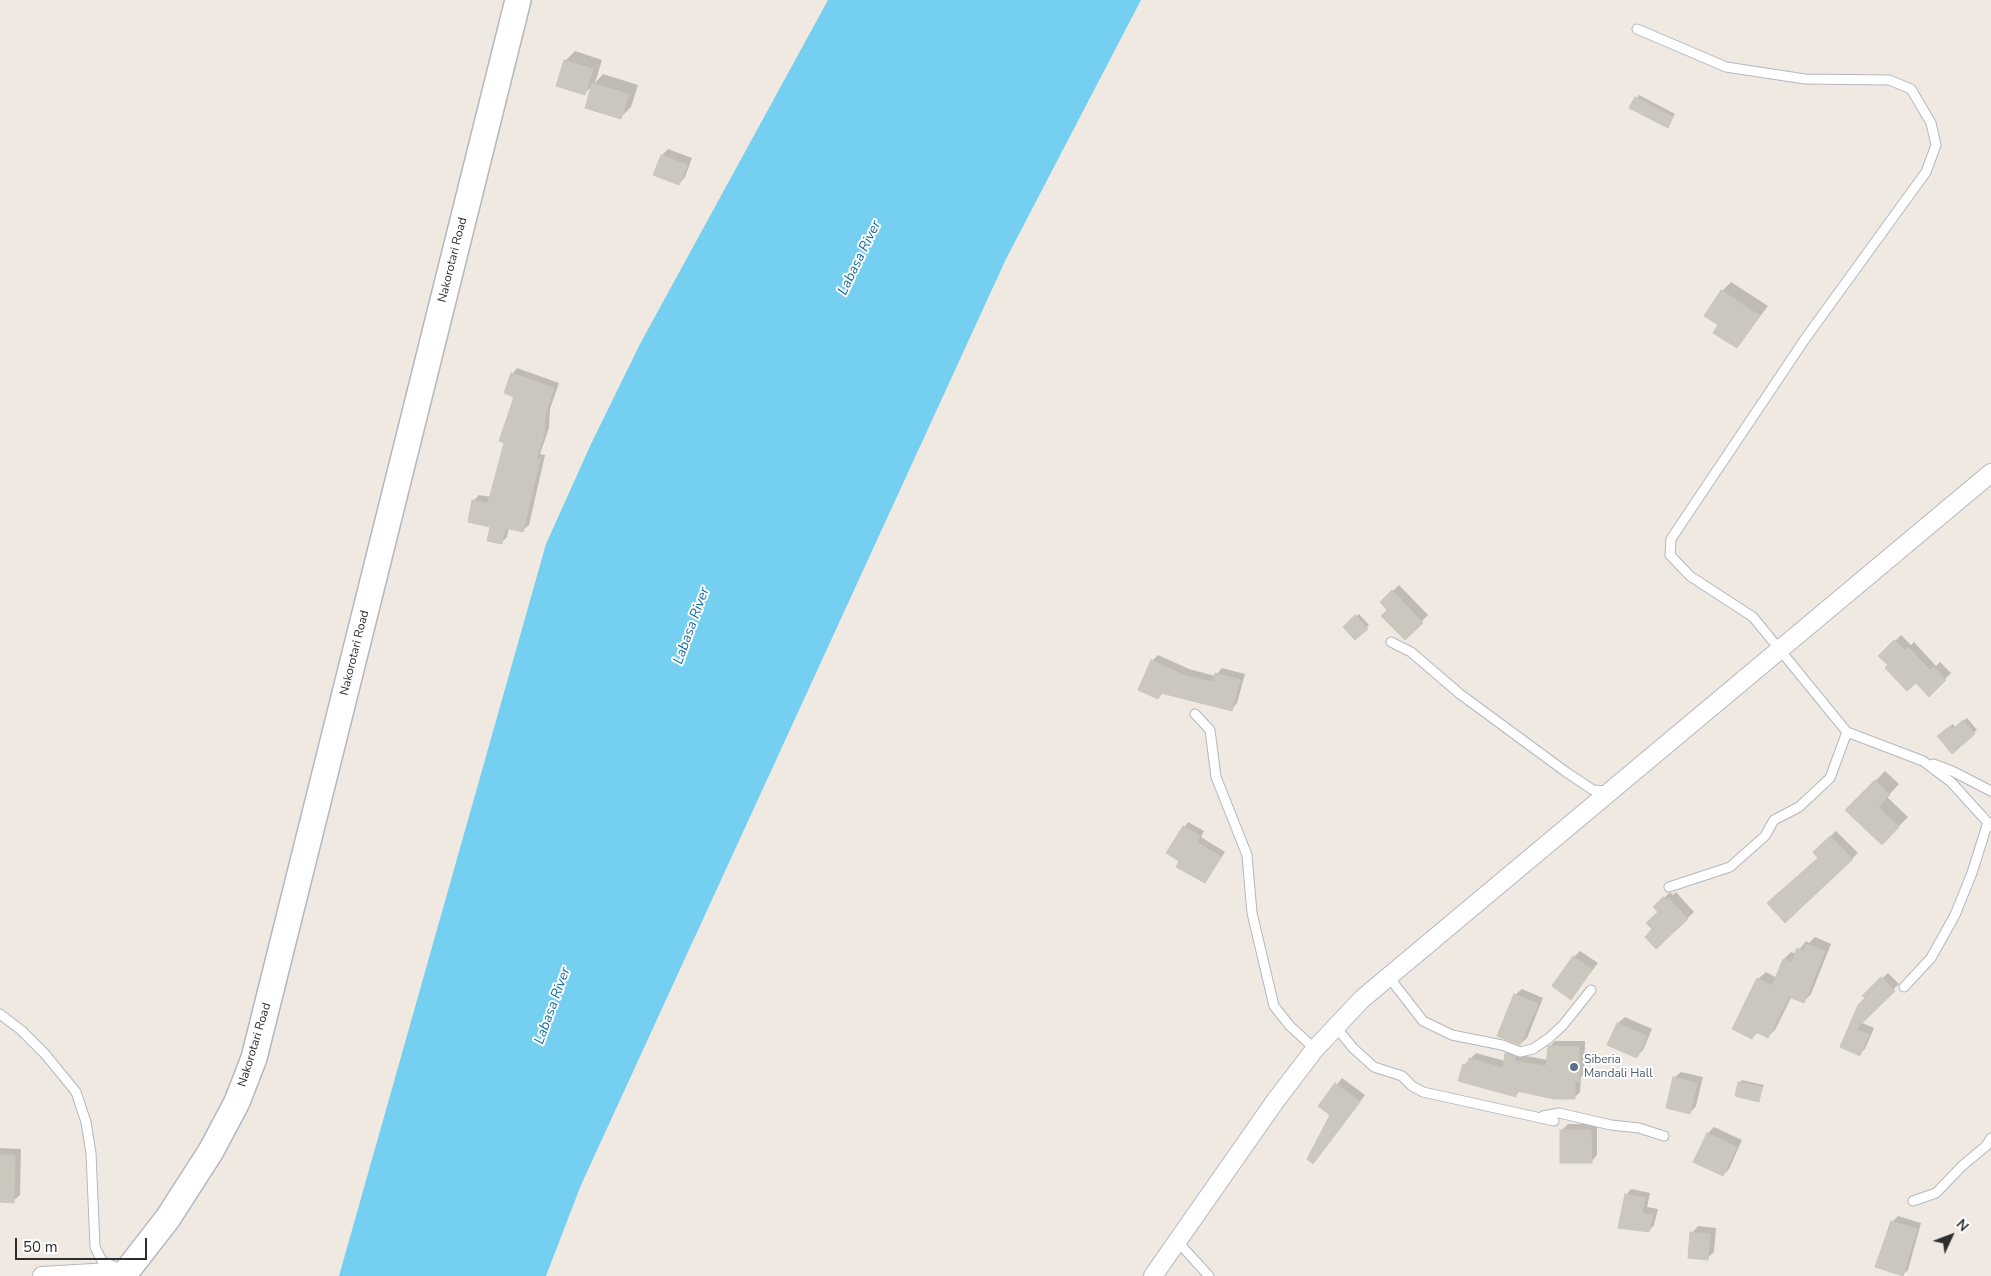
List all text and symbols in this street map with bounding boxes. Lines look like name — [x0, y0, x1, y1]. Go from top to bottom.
street label: Nakorotari Road — [435, 216, 471, 304]
water label: Labasa River — [835, 218, 885, 298]
water label: Labasa River — [670, 585, 714, 667]
street label: Nakorotari Road — [337, 609, 373, 697]
water label: Labasa River — [531, 965, 575, 1047]
street label: Nakorotari Road — [235, 1001, 275, 1089]
place label: Siberia Mandali Hall — [1584, 1053, 1653, 1081]
marker: Siberia Mandali Hall — [1568, 1061, 1580, 1073]
north arrow — [1926, 1211, 1976, 1261]
text: N — [1952, 1215, 1973, 1236]
scale bar — [18, 1228, 150, 1260]
text: 50 m — [23, 1237, 58, 1257]

